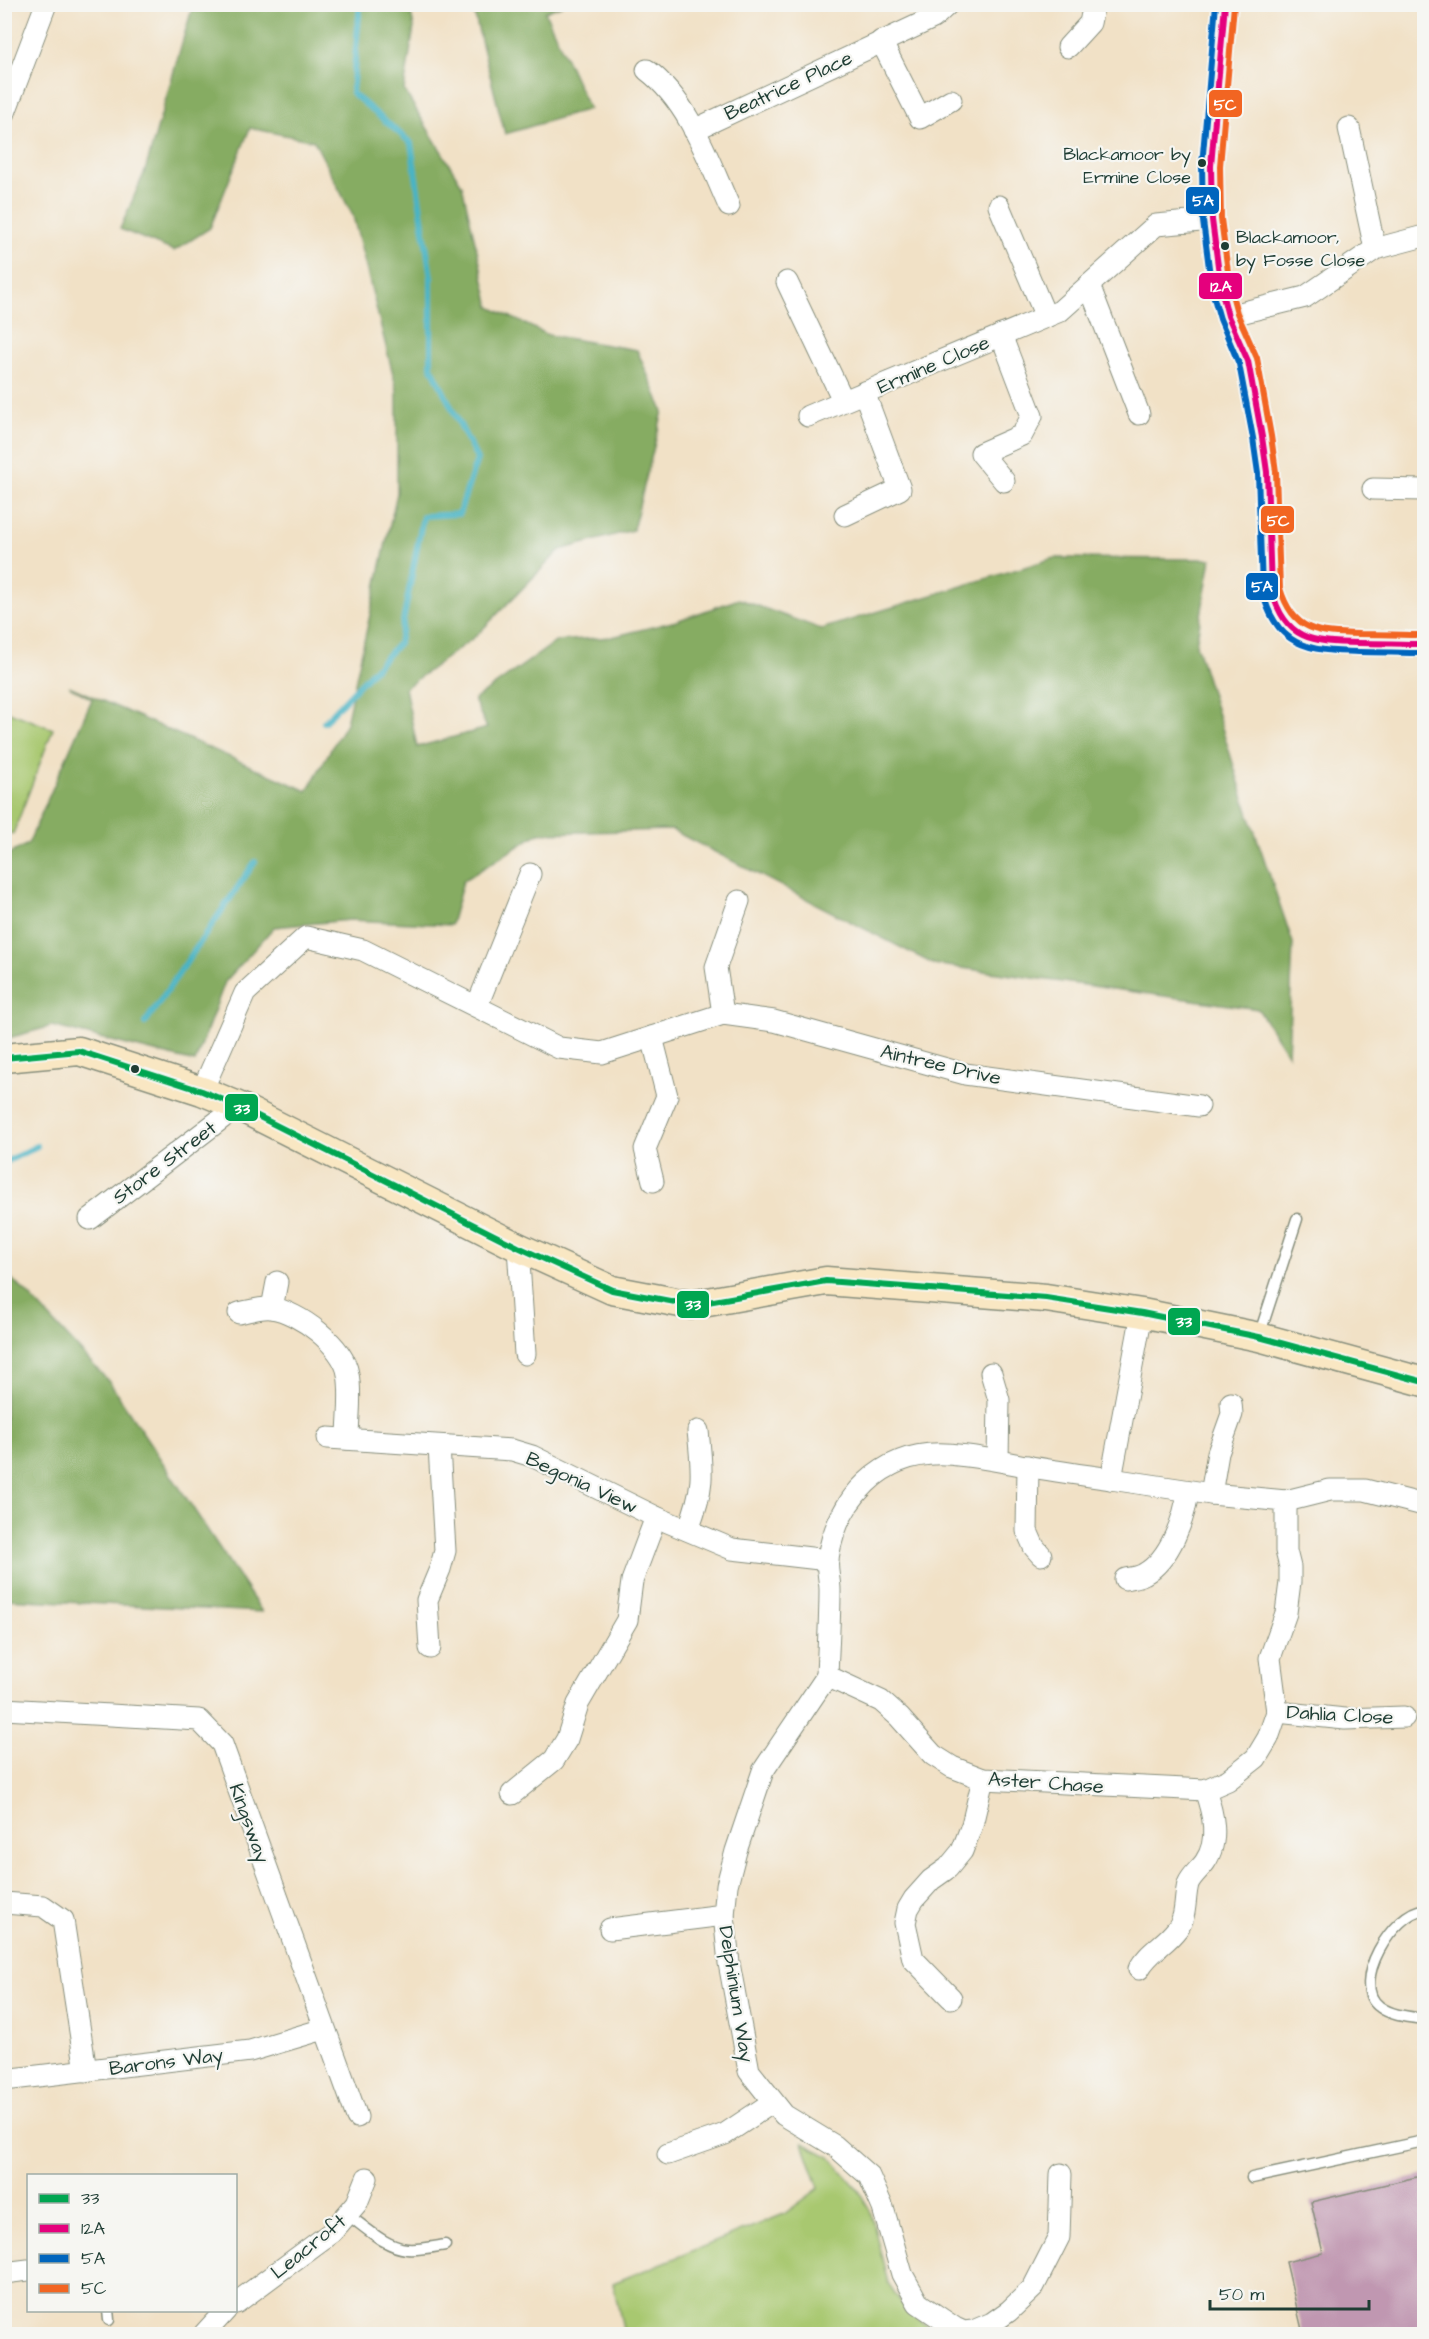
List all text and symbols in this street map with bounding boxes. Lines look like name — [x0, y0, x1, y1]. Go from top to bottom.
street label: Beatrice Place — [720, 44, 857, 128]
line badge: 5C — [1208, 89, 1243, 118]
text: 5C — [1214, 94, 1237, 116]
place label: Blackamoor by Ermine Close — [1063, 142, 1191, 190]
marker: Blackamoor by Ermine Close — [1196, 157, 1208, 169]
line badge: 5A — [1185, 186, 1220, 215]
text: 5A — [1192, 190, 1215, 212]
place label: Blackamoor, by Fosse Close — [1236, 225, 1366, 274]
marker: Blackamoor, by Fosse Close — [1219, 240, 1231, 252]
line badge: 12A — [1198, 272, 1243, 300]
text: 12A — [1210, 276, 1232, 298]
street label: Ermine Close — [873, 329, 994, 401]
line badge: 5C — [1260, 505, 1295, 534]
text: 5C — [1267, 510, 1290, 532]
line badge: 5A — [1245, 572, 1279, 601]
text: 5A — [1251, 576, 1274, 598]
street label: Aintree Drive — [878, 1038, 1004, 1092]
unlabelled marker — [129, 1063, 141, 1075]
line badge: 33 — [224, 1093, 259, 1122]
text: 33 — [233, 1098, 251, 1120]
street label: Store Street — [107, 1114, 222, 1211]
line badge: 33 — [676, 1290, 710, 1319]
text: 33 — [684, 1294, 702, 1316]
line badge: 33 — [1167, 1307, 1201, 1336]
text: 33 — [1175, 1311, 1193, 1333]
street label: Begonia View — [521, 1445, 642, 1522]
street label: Dahlia Close — [1286, 1698, 1394, 1732]
street label: Aster Chase — [987, 1765, 1105, 1801]
street label: Kingsway — [221, 1780, 276, 1867]
street label: Delphinium Way — [710, 1924, 761, 2065]
street label: Barons Way — [107, 2041, 225, 2084]
legend — [27, 2174, 237, 2312]
text: 33 — [81, 2186, 99, 2211]
street label: Leacroft — [265, 2208, 352, 2286]
text: 12A — [81, 2216, 106, 2241]
text: 5A — [81, 2246, 106, 2271]
scale bar — [1210, 2273, 1369, 2311]
text: 5C — [81, 2276, 107, 2301]
text: 50 m — [1219, 2282, 1264, 2307]

